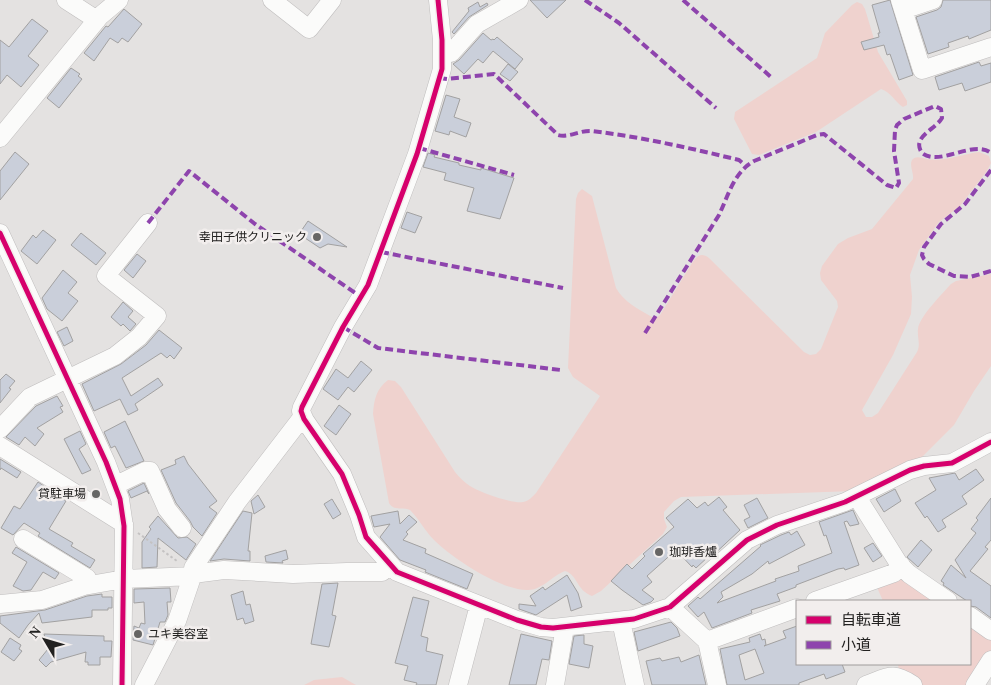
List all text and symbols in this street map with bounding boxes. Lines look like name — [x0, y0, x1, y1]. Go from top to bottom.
place label: 幸田子供クリニック — [199, 230, 307, 244]
marker: 幸田子供クリニック — [311, 231, 323, 243]
place label: 貸駐車場 — [38, 487, 86, 501]
marker: 貸駐車場 — [90, 488, 102, 500]
place label: 珈琲香爐 — [669, 545, 717, 559]
marker: 珈琲香爐 — [653, 546, 665, 558]
legend — [796, 600, 971, 665]
text: 自転車道 — [841, 612, 901, 628]
north arrow — [20, 615, 70, 665]
text: N — [26, 624, 44, 641]
place label: ユキ美容室 — [148, 627, 208, 641]
marker: ユキ美容室 — [132, 628, 144, 640]
text: 小道 — [841, 637, 871, 653]

